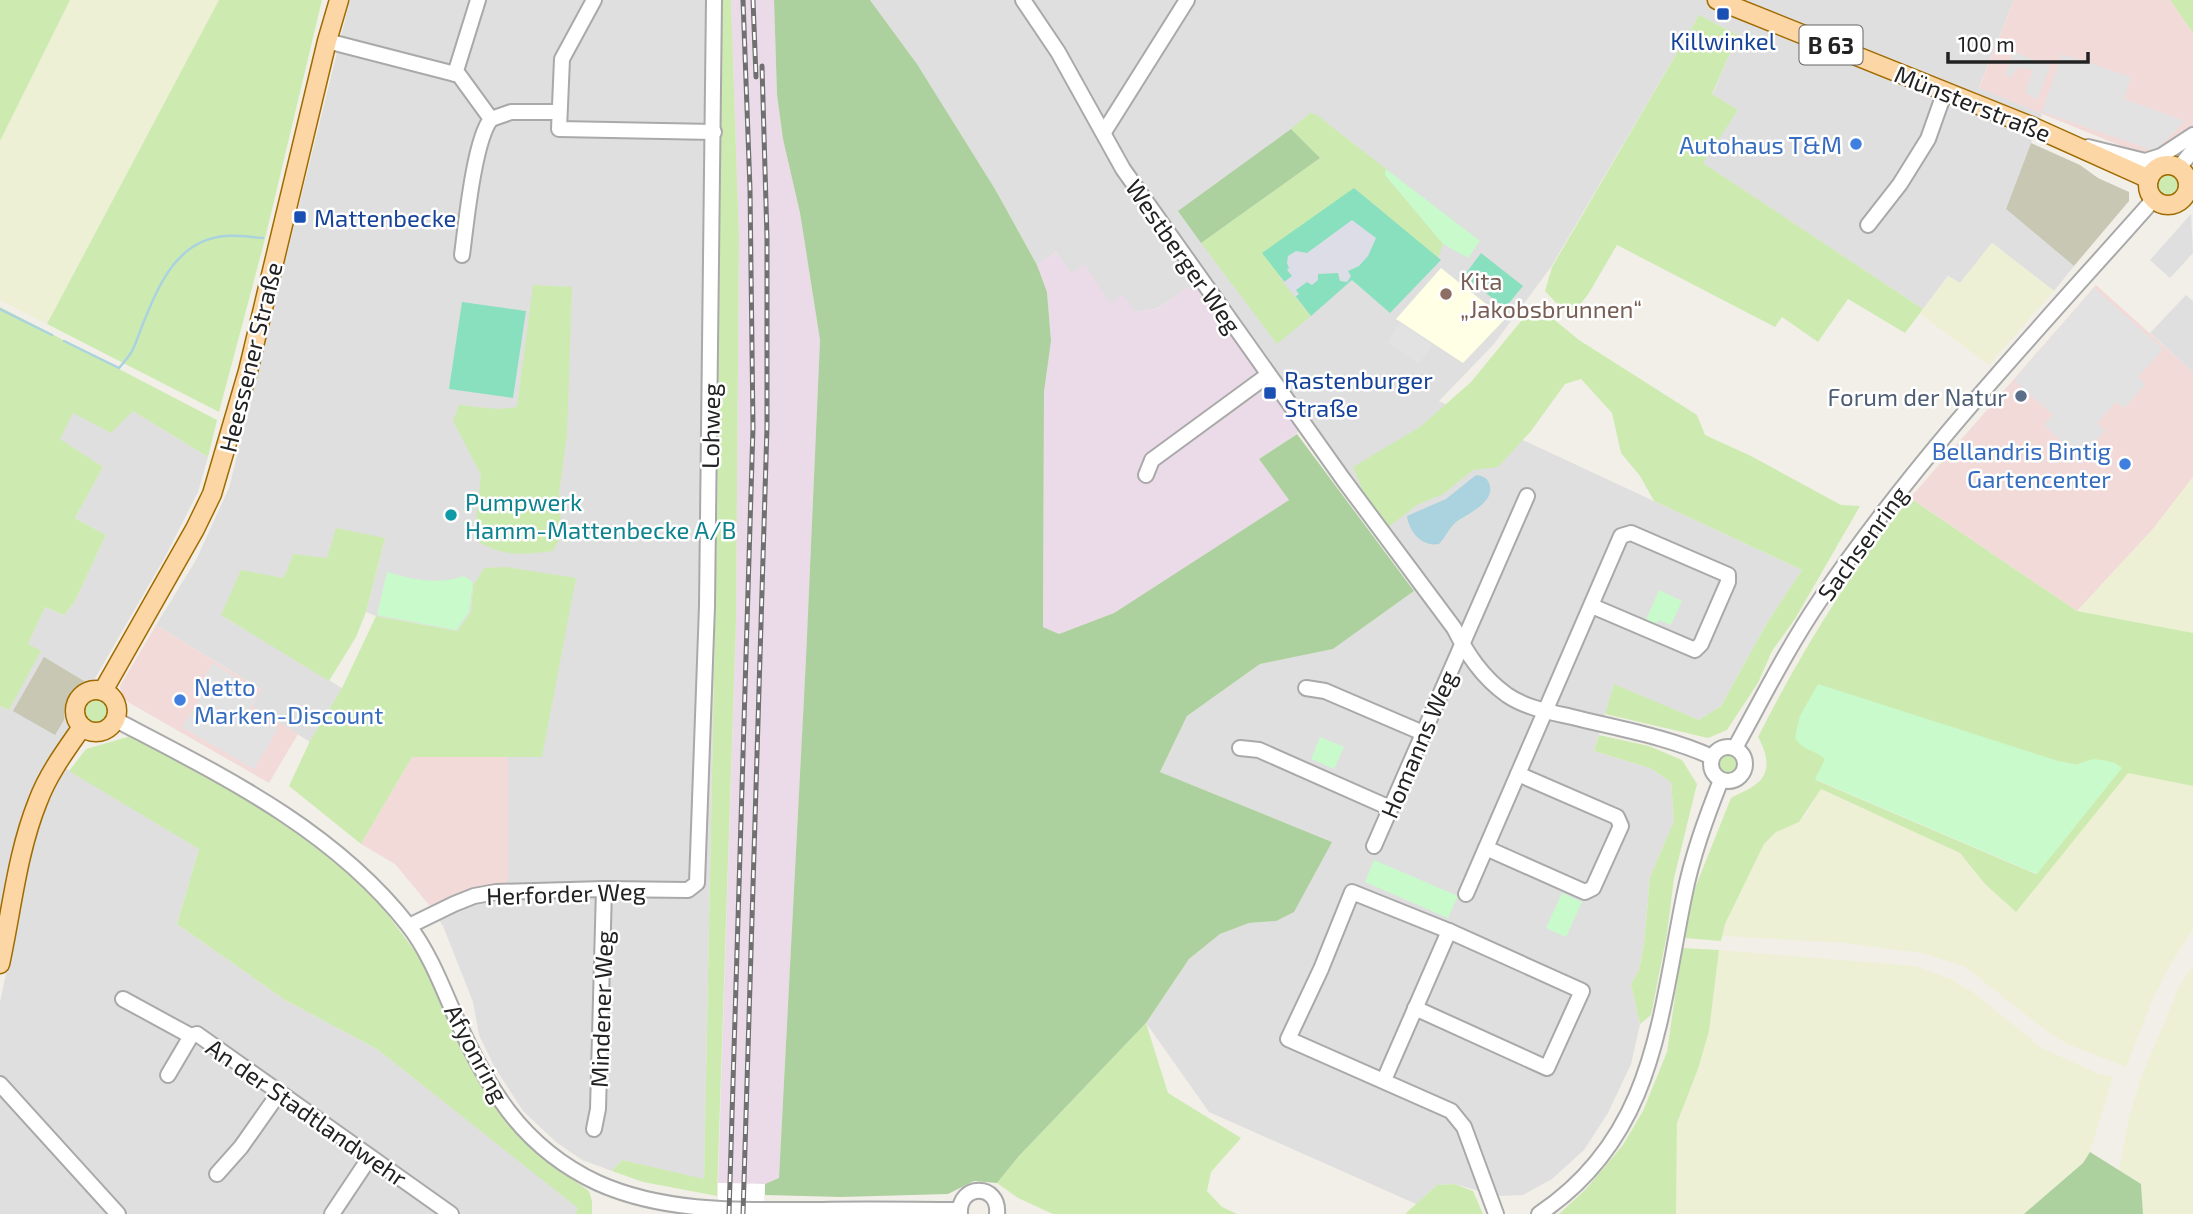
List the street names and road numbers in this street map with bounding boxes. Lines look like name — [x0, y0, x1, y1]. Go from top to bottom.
road number: B 63 — [1800, 26, 1862, 64]
street label: Münsterstraße — [1891, 59, 2055, 147]
street label: Westberger Weg — [1120, 173, 1248, 339]
street label: Heessener Straße — [212, 259, 288, 455]
street label: Lohweg — [695, 383, 725, 469]
street label: Sachsenring — [1811, 480, 1913, 606]
street label: Homanns Weg — [1374, 666, 1462, 822]
street label: Herforder Weg — [486, 876, 646, 910]
street label: Mindener Weg — [584, 930, 618, 1088]
street label: Afyonring — [439, 999, 515, 1107]
street label: An der Stadtlandwehr — [201, 1032, 413, 1192]

